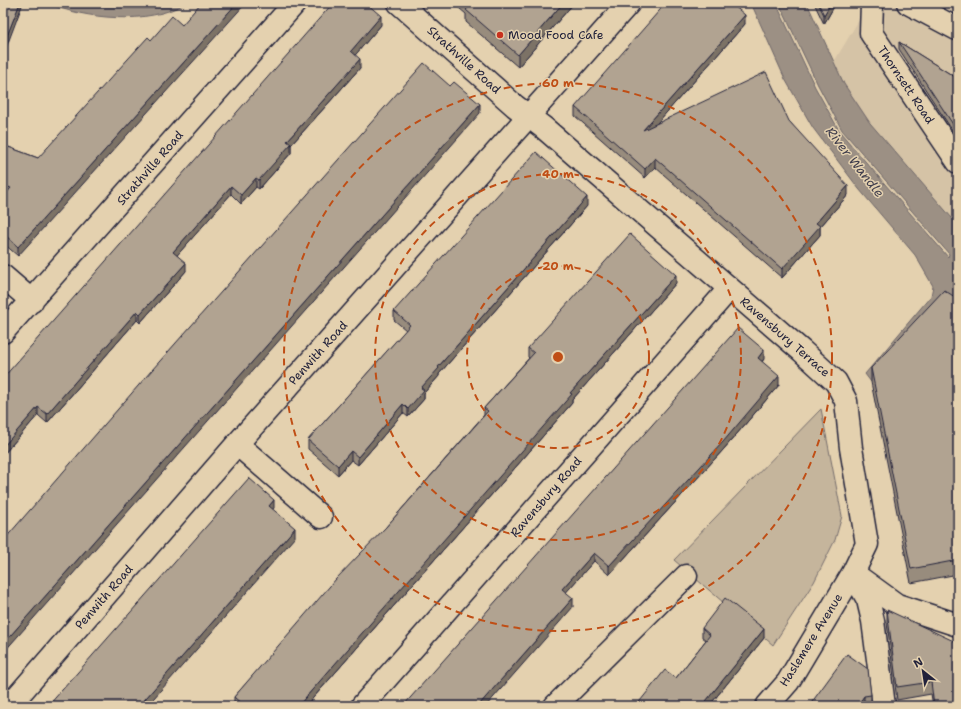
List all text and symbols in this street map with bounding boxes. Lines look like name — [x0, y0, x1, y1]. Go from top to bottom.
street label: Strathville Road — [424, 23, 505, 98]
place label: Mood Food Cafe — [508, 27, 604, 43]
marker: Mood Food Cafe — [495, 30, 505, 40]
street label: Thornsett Road — [874, 43, 938, 127]
text: 60 m — [542, 75, 574, 91]
water label: River Wandle — [822, 123, 888, 201]
street label: Strathville Road — [113, 127, 187, 209]
text: 40 m — [542, 166, 574, 182]
text: 20 m — [542, 258, 574, 274]
street label: Ravensbury Terrace — [737, 294, 833, 381]
street label: Penwith Road — [285, 317, 351, 388]
centre of rings — [551, 350, 565, 364]
street label: Ravensbury Road — [507, 453, 586, 541]
street label: Penwith Road — [71, 561, 137, 633]
street label: Haslemere Avenue — [776, 590, 846, 690]
north arrow — [903, 651, 943, 691]
text: N — [911, 654, 926, 671]

